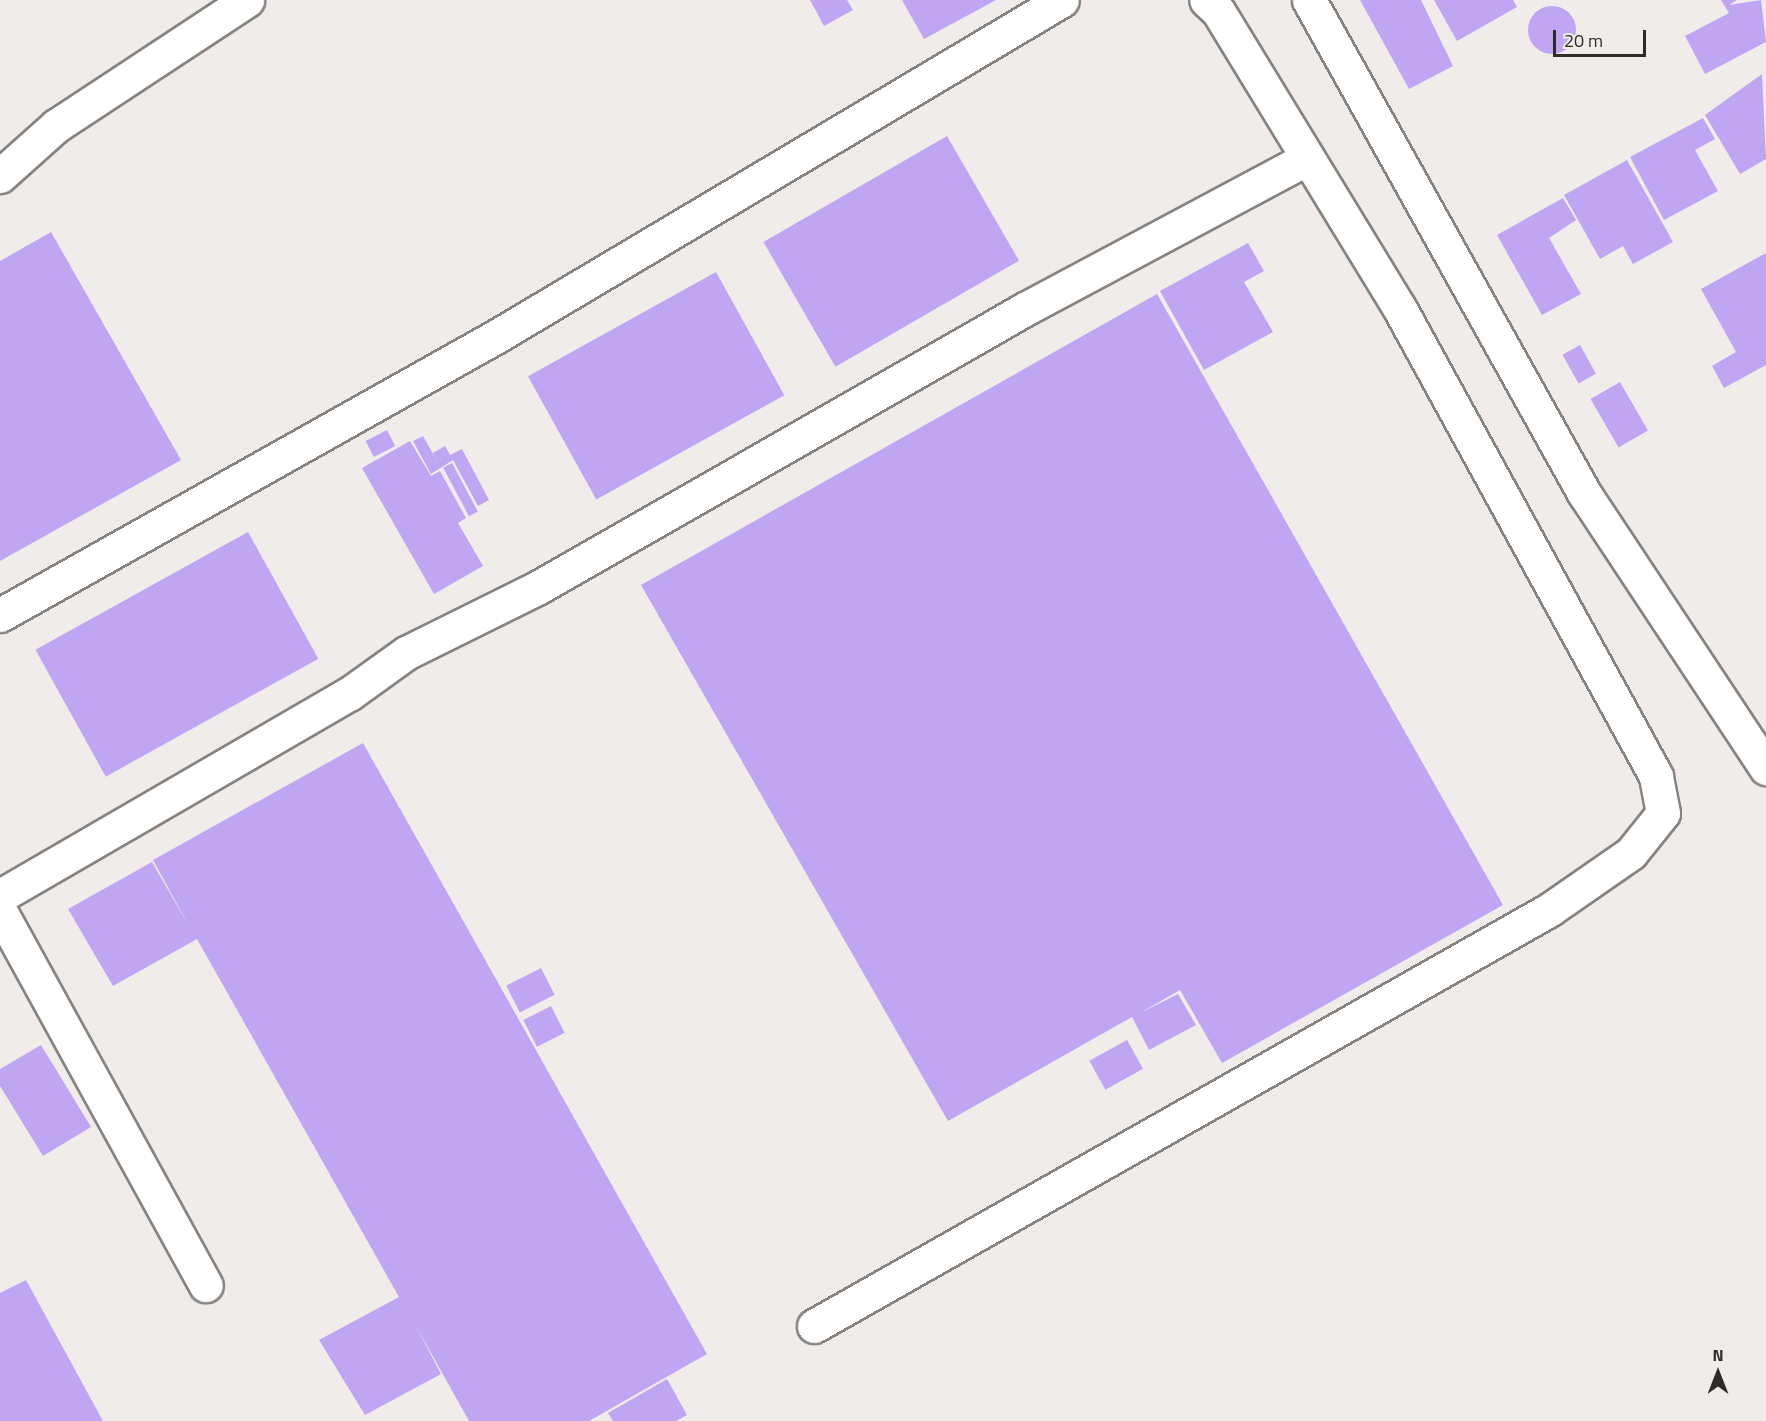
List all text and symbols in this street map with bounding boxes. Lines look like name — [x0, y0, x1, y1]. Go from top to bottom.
scale bar — [1556, 18, 1649, 56]
text: 20 m — [1564, 27, 1603, 54]
north arrow — [1688, 1343, 1748, 1403]
text: N — [1712, 1343, 1724, 1367]

